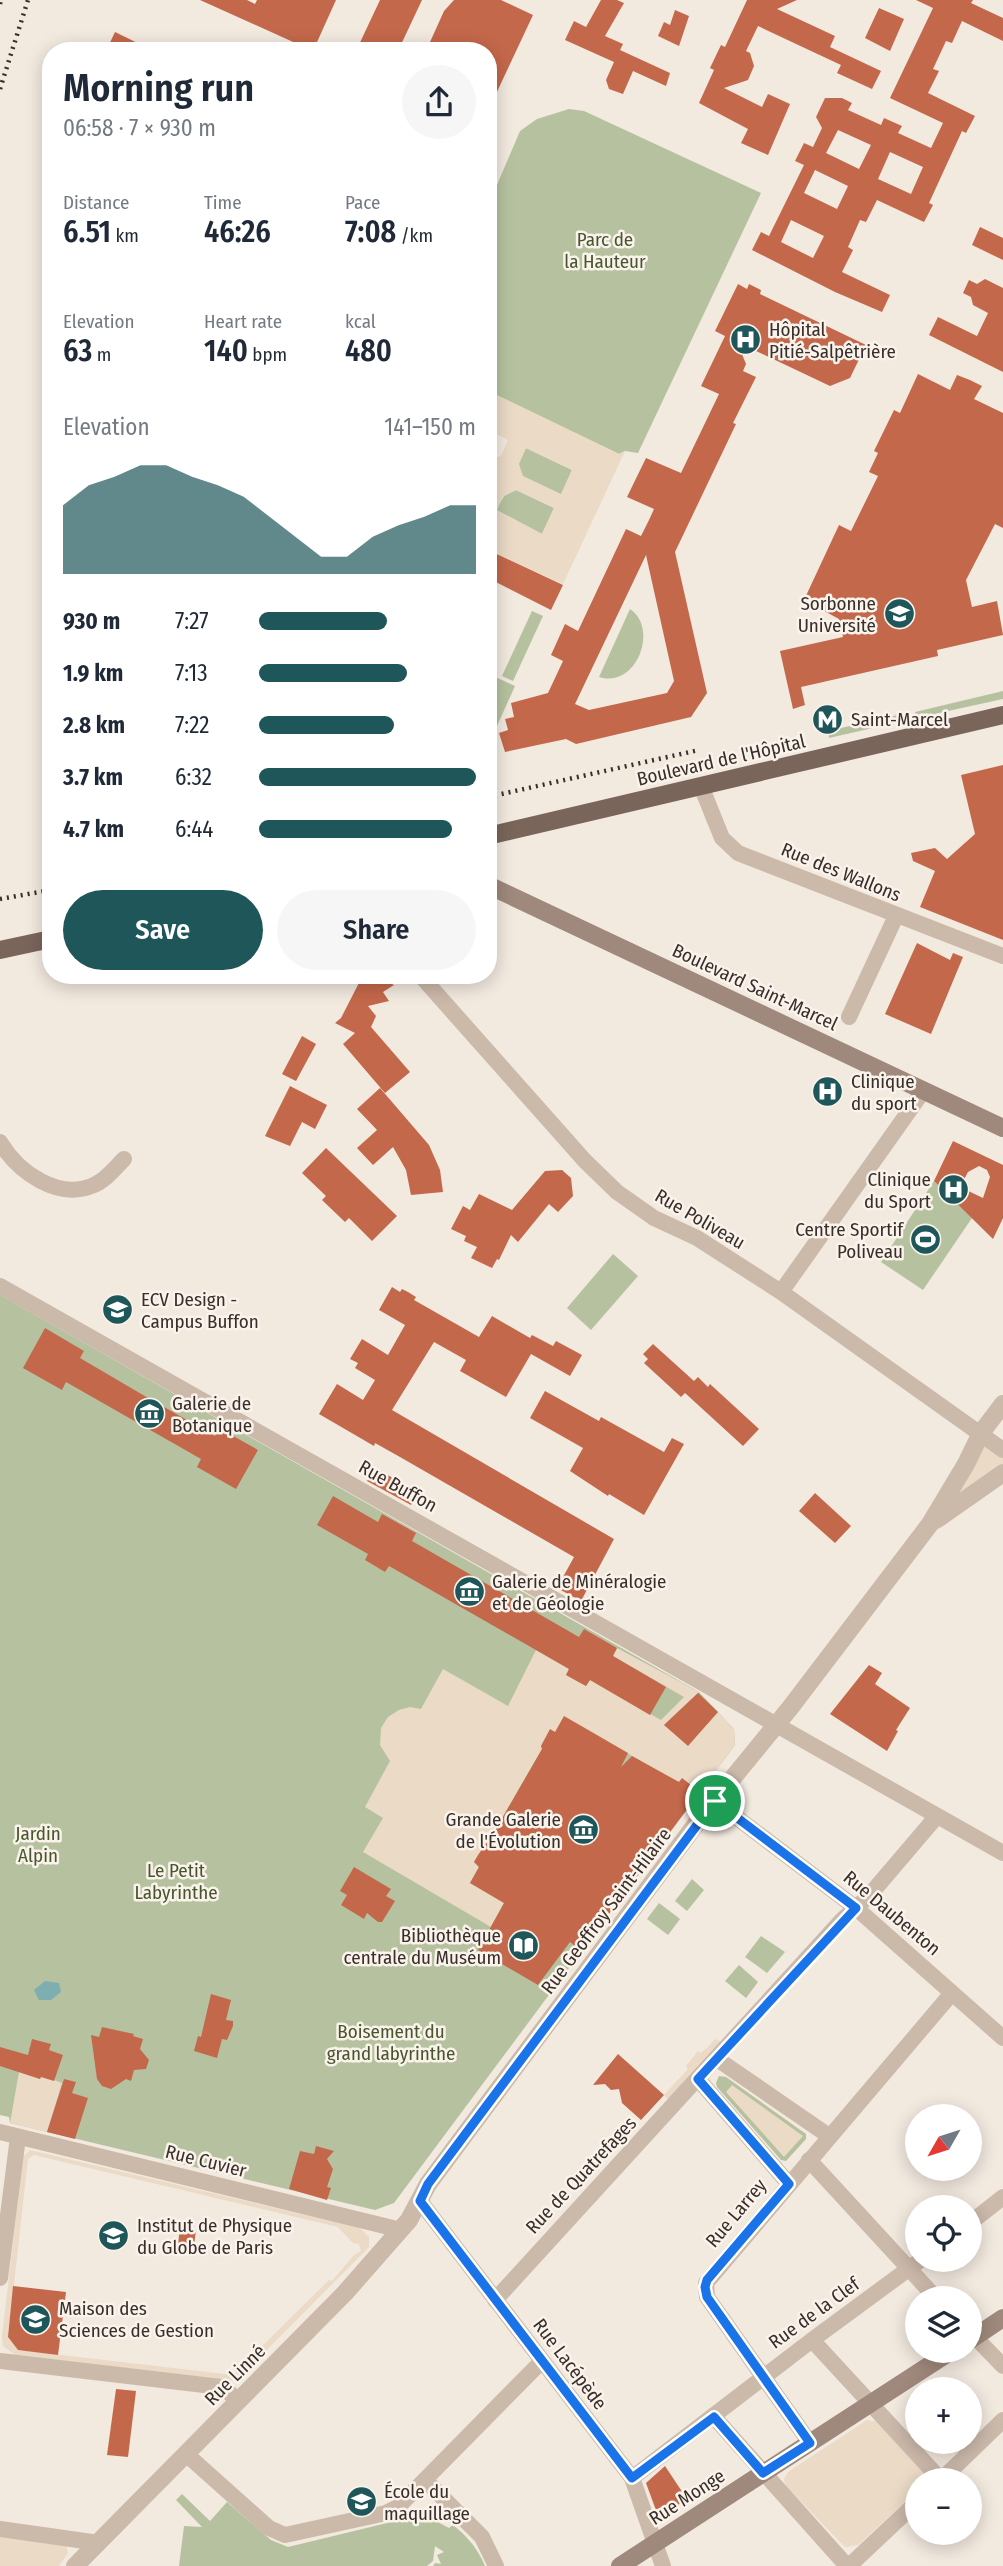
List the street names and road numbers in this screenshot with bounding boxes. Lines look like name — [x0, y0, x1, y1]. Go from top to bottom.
street label: Boulevard de l'Hôpital — [635, 729, 807, 791]
street label: Rue des Wallons — [778, 838, 904, 906]
street label: Boulevard Saint-Marcel — [669, 939, 841, 1035]
street label: Rue Poliveau — [651, 1184, 749, 1254]
street label: Rue Buffon — [355, 1455, 441, 1517]
street label: Rue Geoffroy Saint-Hilaire — [536, 1823, 676, 1999]
street label: Rue Daubenton — [839, 1866, 945, 1960]
street label: Rue de Quatrefages — [521, 2112, 641, 2238]
street label: Rue Cuvier — [163, 2140, 249, 2182]
street label: Rue Larrey — [701, 2174, 772, 2252]
street label: Rue de la Clef — [764, 2272, 865, 2354]
street label: Rue Lacépède — [528, 2314, 612, 2414]
street label: Rue Linné — [200, 2340, 270, 2410]
street label: Rue Monge — [645, 2464, 729, 2530]

